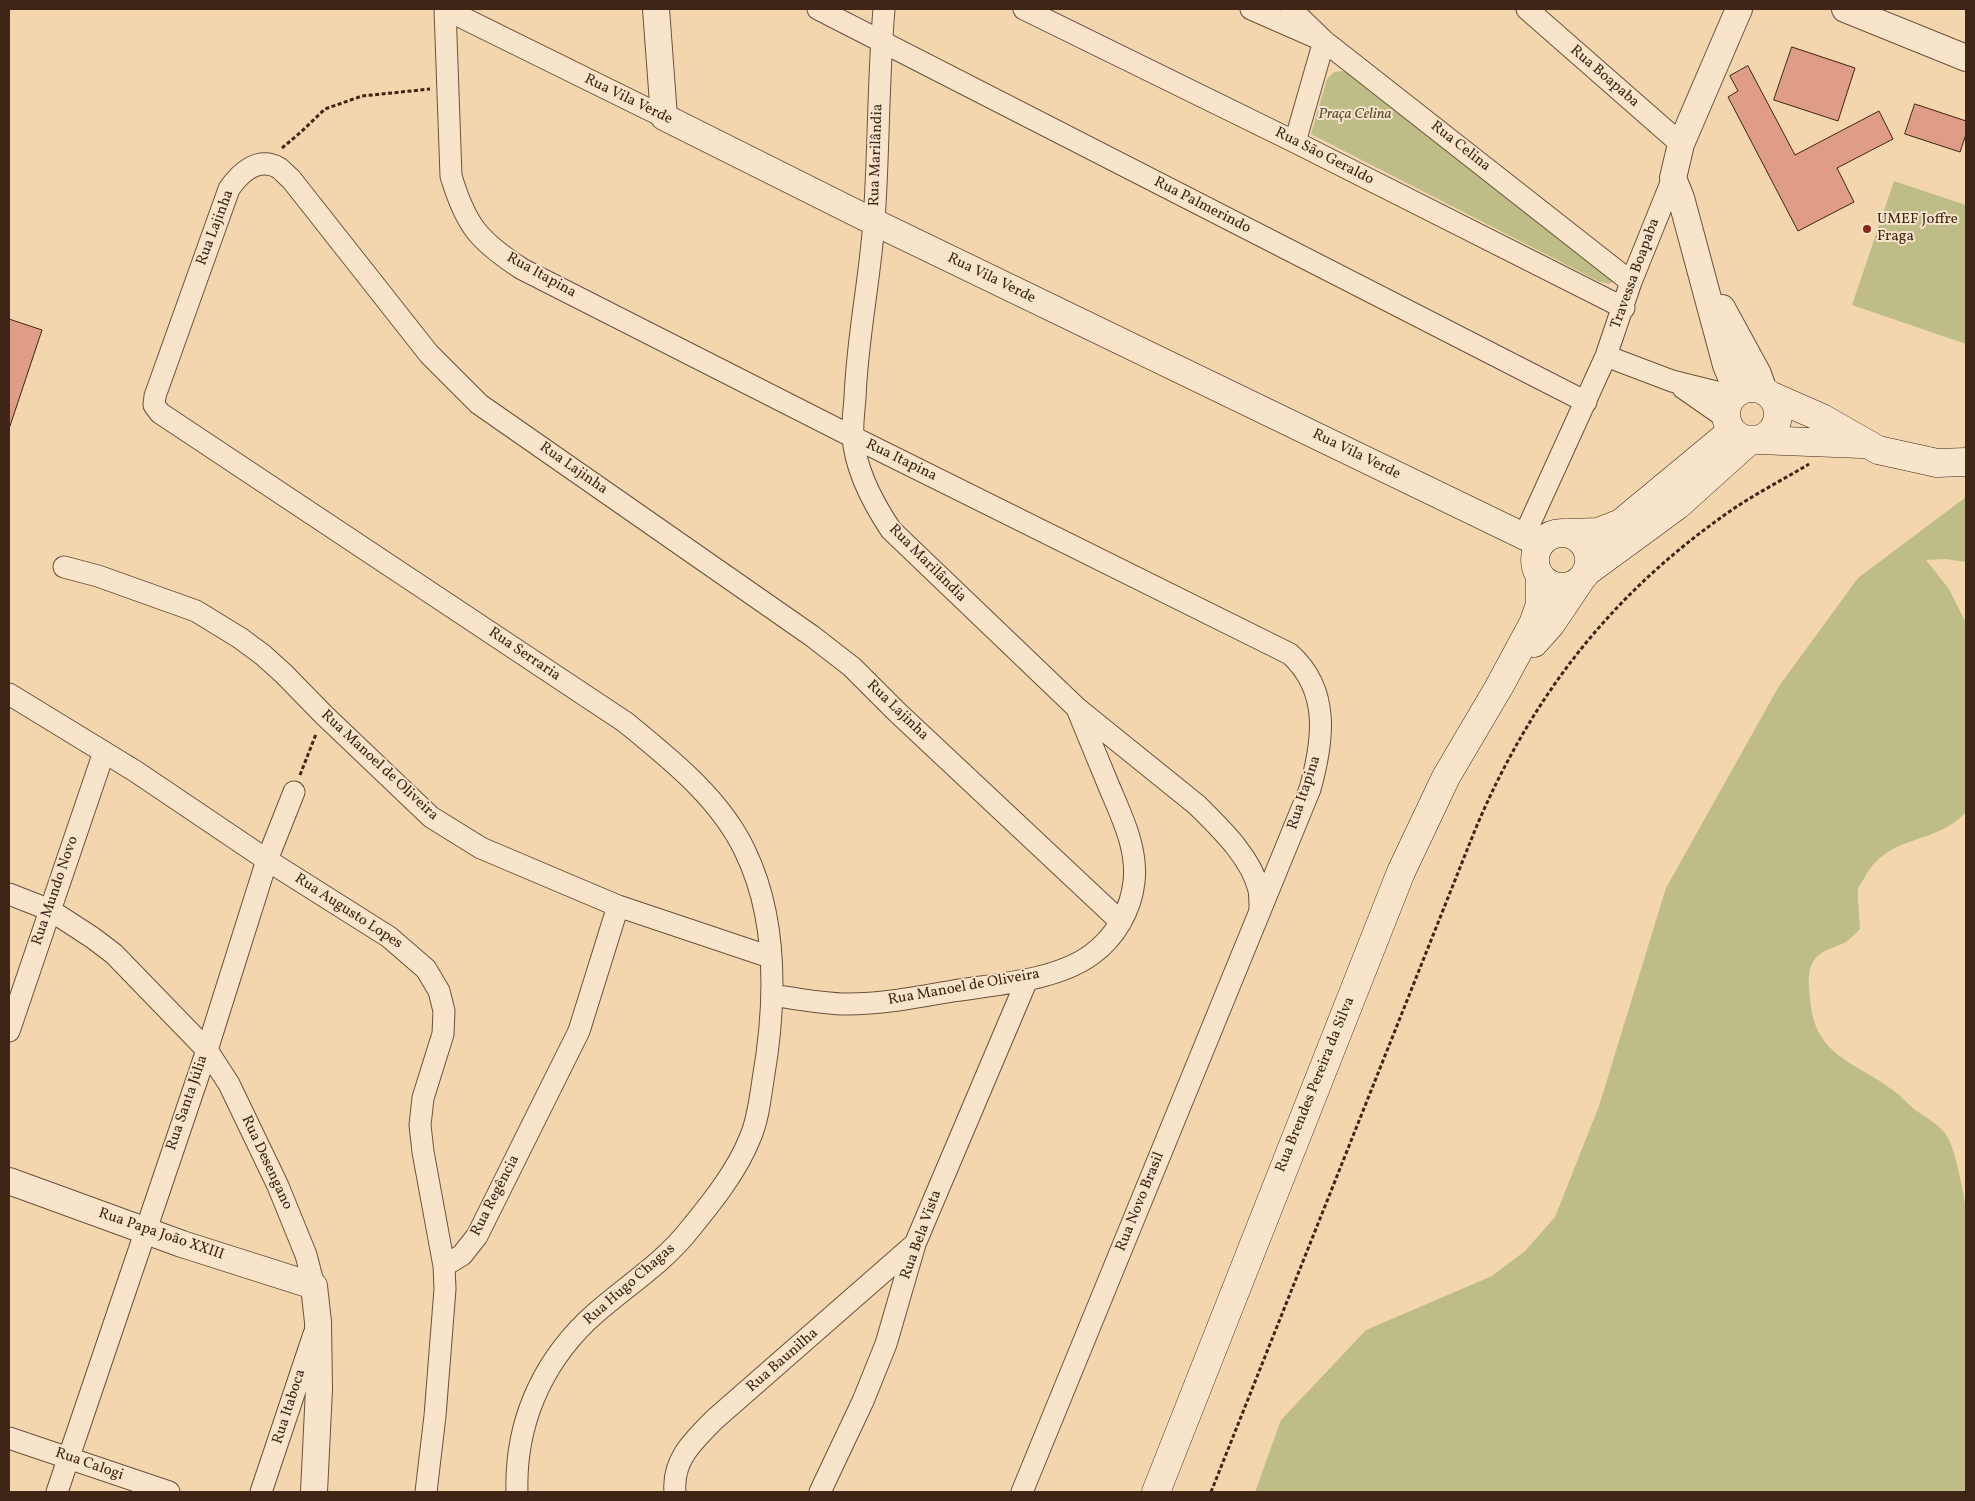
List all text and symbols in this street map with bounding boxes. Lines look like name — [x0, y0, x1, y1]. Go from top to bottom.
street label: Rua Boapaba — [1566, 42, 1642, 112]
street label: Rua Vila Verde — [581, 71, 675, 129]
street label: Rua Marilândia — [866, 103, 888, 207]
park label: Praça Celina — [1318, 106, 1392, 124]
street label: Rua Celina — [1426, 118, 1494, 176]
street label: Rua São Geraldo — [1271, 124, 1377, 190]
street label: Rua Palmerindo — [1150, 174, 1254, 238]
street label: Rua Lajinha — [193, 188, 239, 268]
place label: UMEF Joffre Fraga — [1877, 211, 1958, 246]
street label: Travessa Boapaba — [1608, 216, 1664, 332]
marker: UMEF Joffre Fraga — [1861, 223, 1873, 235]
street label: Rua Itapina — [503, 250, 579, 302]
street label: Rua Vila Verde — [944, 250, 1038, 308]
street label: Rua Vila Verde — [1309, 426, 1403, 484]
street label: Rua Itapina — [863, 436, 939, 486]
street label: Rua Lajinha — [535, 439, 611, 499]
street label: Rua Marilândia — [884, 521, 970, 607]
street label: Rua Serraria — [485, 624, 563, 686]
street label: Rua Lajinha — [862, 677, 932, 745]
street label: Rua Manoel de Oliveira — [317, 707, 441, 825]
street label: Rua Itapina — [1285, 754, 1325, 832]
street label: Rua Mundo Novo — [29, 834, 83, 948]
street label: Rua Augusto Lopes — [291, 870, 405, 954]
street label: Rua Manoel de Oliveira — [887, 966, 1041, 1010]
street label: Rua Brendes Pereira da Silva — [1273, 995, 1359, 1175]
street label: Rua Santa Júlia — [163, 1053, 213, 1153]
street label: Rua Desengano — [236, 1113, 296, 1213]
street label: Rua Novo Brasil — [1113, 1150, 1169, 1254]
street label: Rua Regência — [468, 1152, 524, 1240]
street label: Rua Bela Vista — [898, 1188, 946, 1282]
street label: Rua Papa João XXIII — [96, 1205, 226, 1265]
street label: Rua Hugo Chagas — [581, 1240, 679, 1330]
street label: Rua Baunilha — [744, 1325, 822, 1397]
street label: Rua Itaboca — [269, 1367, 311, 1447]
street label: Rua Calogi — [52, 1445, 126, 1485]

